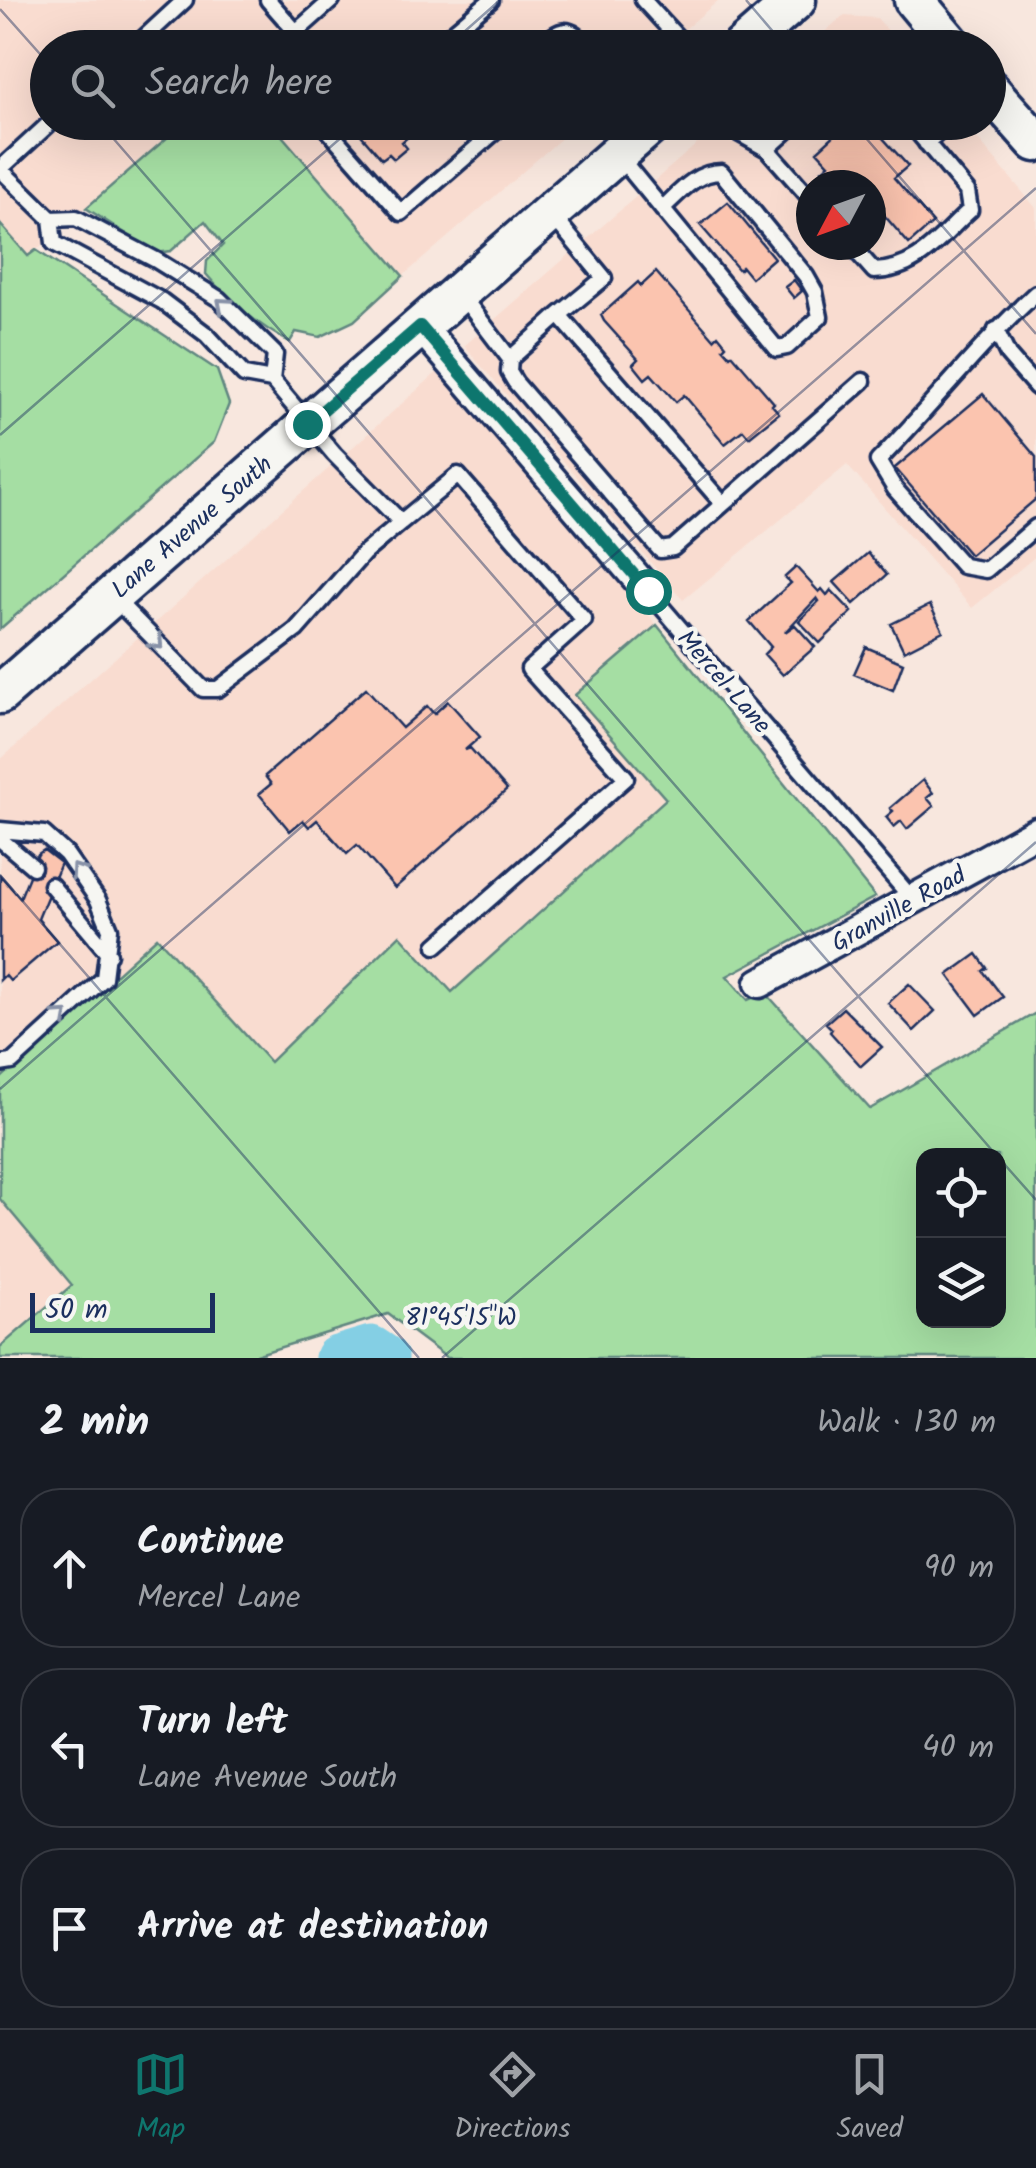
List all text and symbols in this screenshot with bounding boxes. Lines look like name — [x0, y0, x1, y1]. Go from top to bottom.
search box — [30, 30, 1006, 140]
text: Search here — [145, 55, 332, 115]
icon: search — [65, 58, 120, 113]
north arrow — [796, 170, 886, 260]
one-way arrow — [216, 298, 235, 316]
route end — [285, 402, 331, 448]
street label: Lane Avenue South — [102, 446, 282, 609]
route start — [626, 569, 672, 615]
street label: Mercel Lane — [666, 621, 780, 744]
one-way arrow — [145, 631, 163, 649]
street label: Granville Road — [824, 855, 975, 963]
one-way arrow — [71, 863, 89, 881]
one-way arrow — [50, 1010, 69, 1028]
map controls — [916, 1148, 1006, 1328]
button: locate — [916, 1148, 1006, 1238]
button: layers — [916, 1238, 1006, 1328]
scale bar — [30, 1288, 215, 1332]
text: 50 m — [45, 1288, 108, 1333]
text: 81°45'15"W — [405, 1298, 517, 1338]
text: 2 min — [40, 1390, 149, 1457]
text: Walk · 130 m — [817, 1398, 996, 1449]
text: Continue — [137, 1513, 284, 1573]
icon: ahead — [42, 1541, 97, 1596]
text: 90 m — [924, 1543, 994, 1594]
text: Mercel Lane — [137, 1573, 301, 1624]
text: Turn left — [137, 1693, 288, 1753]
icon: left — [42, 1721, 97, 1776]
text: 40 m — [922, 1723, 994, 1774]
text: Lane Avenue South — [137, 1753, 397, 1804]
text: Arrive at destination — [137, 1898, 488, 1958]
icon: arrive — [42, 1901, 97, 1956]
tab: Map — [133, 2047, 188, 2152]
tab: Directions — [454, 2047, 570, 2152]
tab: Saved — [837, 2047, 903, 2152]

